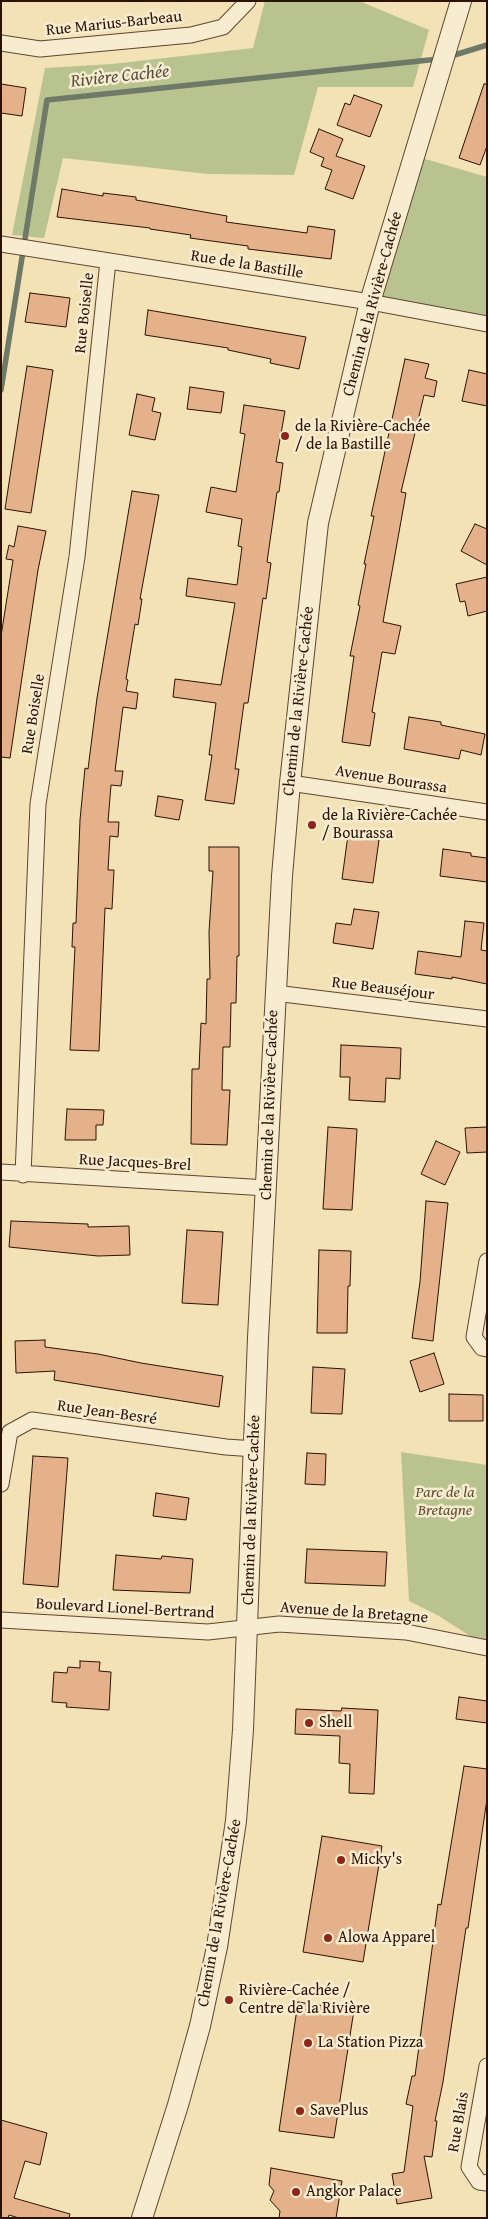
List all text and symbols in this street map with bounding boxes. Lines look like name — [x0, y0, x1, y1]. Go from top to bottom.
street label: Rue Marius-Barbeau — [45, 7, 183, 41]
water label: Rivière Cachée — [70, 61, 170, 93]
street label: Chemin de la Rivière-Cachée — [339, 209, 407, 399]
street label: Rue de la Bastille — [189, 247, 305, 283]
street label: Rue Boiselle — [71, 272, 99, 354]
place label: de la Rivière-Cachée / de la Bastille — [295, 417, 430, 455]
marker: de la Rivière-Cachée / de la Bastille — [279, 430, 291, 442]
street label: Chemin de la Rivière-Cachée — [279, 605, 319, 797]
street label: Rue Boiselle — [18, 673, 50, 755]
street label: Avenue Bourassa — [334, 762, 448, 798]
place label: de la Rivière-Cachée / Bourassa — [322, 806, 457, 844]
marker: de la Rivière-Cachée / Bourassa — [306, 819, 318, 831]
street label: Rue Beauséjour — [331, 973, 435, 1005]
street label: Chemin de la Rivière-Cachée — [257, 1009, 283, 1201]
street label: Rue Jacques-Brel — [78, 1150, 192, 1176]
street label: Rue Jean-Besré — [56, 1396, 158, 1430]
street label: Chemin de la Rivière-Cachée — [239, 1414, 265, 1606]
park label: Parc de la Bretagne — [415, 1483, 475, 1521]
street label: Boulevard Lionel-Bertrand — [35, 1595, 215, 1623]
street label: Avenue de la Bretagne — [279, 1598, 429, 1628]
place label: Shell — [319, 1713, 352, 1733]
marker: Shell — [303, 1717, 315, 1729]
street label: Chemin de la Rivière-Cachée — [194, 1818, 246, 2008]
place label: Micky's — [351, 1850, 402, 1870]
marker: Micky's — [335, 1854, 347, 1866]
place label: Alowa Apparel — [338, 1928, 435, 1948]
marker: Alowa Apparel — [322, 1932, 334, 1944]
place label: Rivière-Cachée / Centre de la Rivière — [239, 1981, 370, 2019]
marker: Rivière-Cachée / Centre de la Rivière — [223, 1994, 235, 2006]
place label: La Station Pizza — [318, 2033, 423, 2053]
marker: La Station Pizza — [302, 2037, 314, 2049]
street label: Rue Blais — [444, 2090, 474, 2154]
place label: SavePlus — [310, 2101, 368, 2121]
marker: SavePlus — [294, 2105, 306, 2117]
place label: Angkor Palace — [306, 2182, 402, 2202]
marker: Angkor Palace — [290, 2186, 302, 2198]

